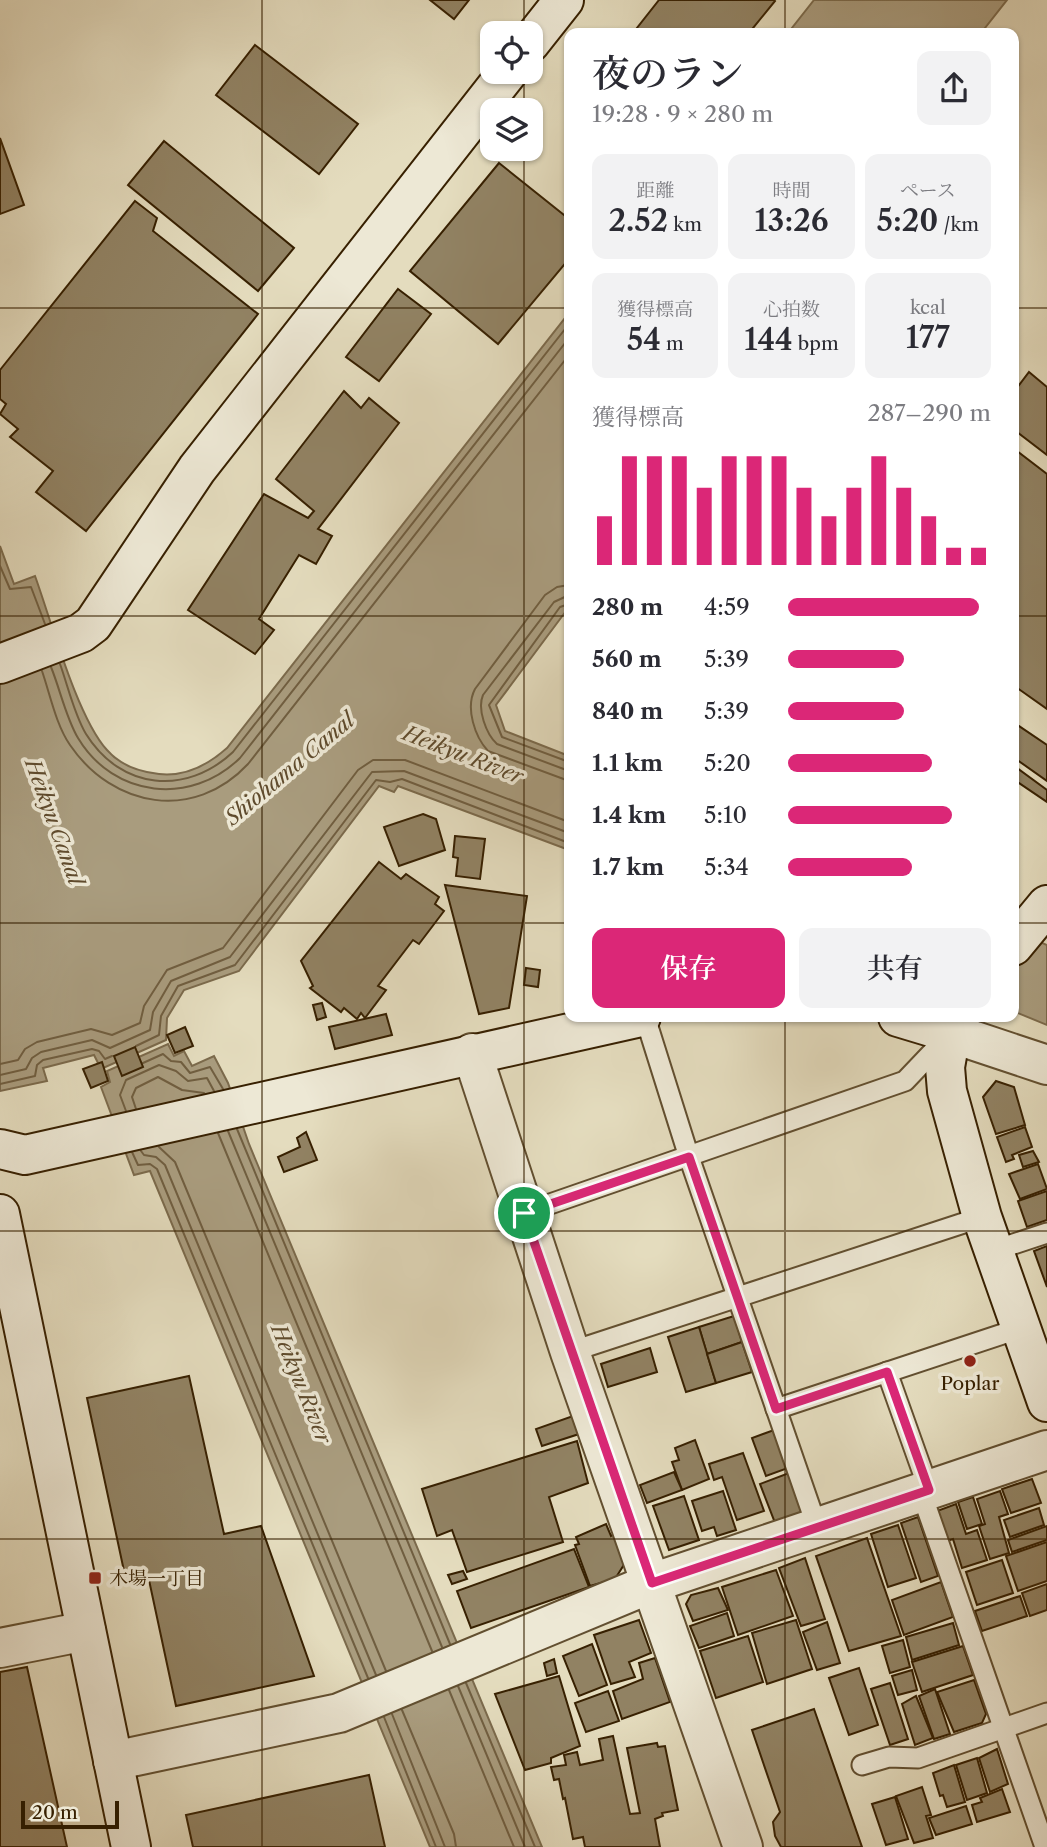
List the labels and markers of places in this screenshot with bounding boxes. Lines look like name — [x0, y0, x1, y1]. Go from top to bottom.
pin — [494, 1183, 554, 1243]
marker: Poplar — [962, 1353, 978, 1369]
place label: Poplar — [940, 1372, 1000, 1395]
place label: 木場一丁目 — [109, 1567, 204, 1590]
marker: 木場一丁目 — [87, 1570, 103, 1586]

